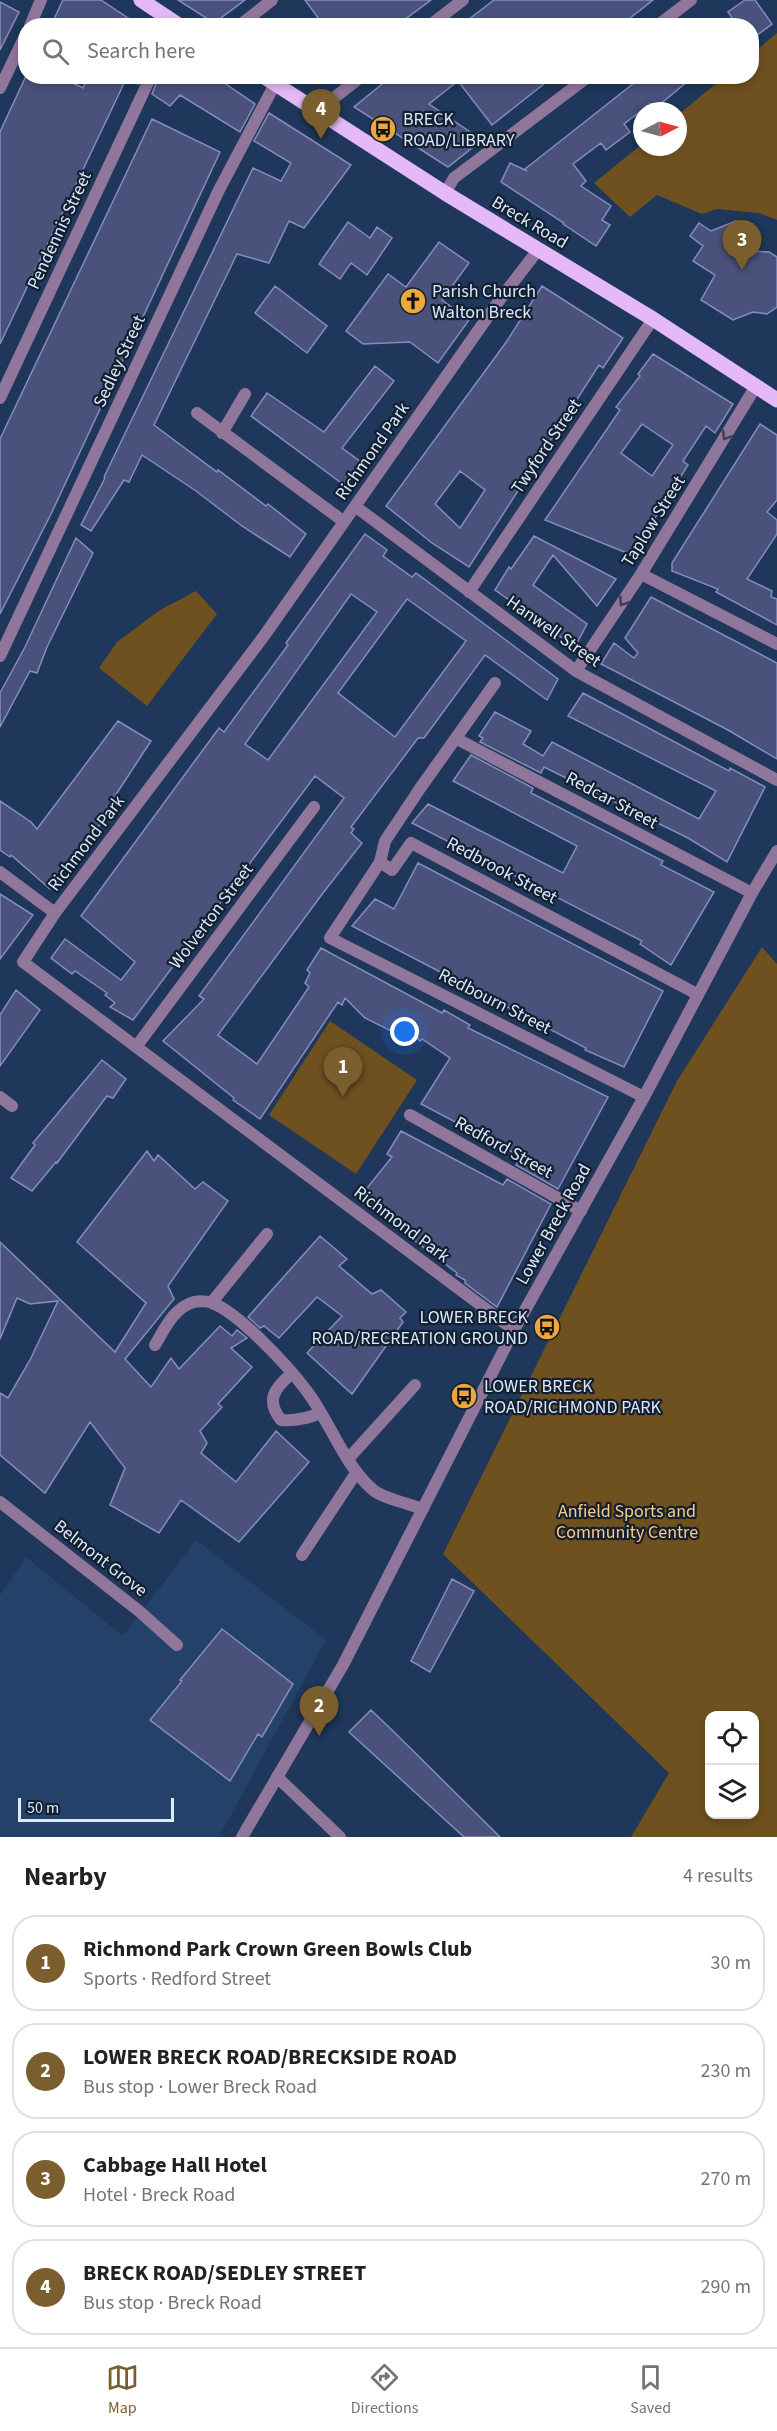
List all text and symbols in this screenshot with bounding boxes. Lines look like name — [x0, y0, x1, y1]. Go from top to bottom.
search box — [18, 18, 759, 84]
icon: search — [39, 35, 72, 68]
text: Search here — [87, 35, 195, 67]
pin: 4 — [302, 90, 340, 139]
north arrow — [633, 102, 687, 156]
place label: BRECK ROAD/LIBRARY — [403, 107, 515, 153]
bus stop icon: BRECK ROAD/LIBRARY — [368, 114, 398, 144]
street label: Pendennis Street — [21, 167, 98, 293]
street label: Breck Road — [487, 190, 573, 255]
pin: 3 — [722, 220, 762, 270]
place label: Parish Church Walton Breck — [432, 279, 536, 325]
church icon: Parish Church Walton Breck — [398, 286, 428, 316]
street label: Sedley Street — [87, 311, 152, 411]
street label: Twyford Street — [505, 394, 588, 499]
street label: Richmond Park — [329, 397, 416, 505]
one-way arrow — [721, 430, 733, 440]
street label: Taplow Street — [615, 471, 691, 572]
street label: Hanwell Street — [501, 590, 606, 673]
one-way arrow — [619, 595, 630, 606]
street label: Redcar Street — [561, 766, 662, 835]
street label: Richmond Park — [42, 790, 131, 897]
street label: Redbrook Street — [442, 831, 562, 910]
street label: Wolverton Street — [163, 858, 259, 974]
street label: Redbourn Street — [434, 962, 555, 1041]
your location — [390, 1017, 419, 1046]
pin: 1 — [324, 1048, 362, 1097]
street label: Redford Street — [450, 1110, 557, 1185]
street label: Lower Breck Road — [510, 1159, 597, 1289]
street label: Richmond Park — [348, 1180, 455, 1269]
place label: LOWER BRECK ROAD/RECREATION GROUND — [311, 1305, 529, 1351]
bus stop icon: LOWER BRECK ROAD/RECREATION GROUND — [532, 1312, 562, 1342]
place label: LOWER BRECK ROAD/RICHMOND PARK — [484, 1374, 662, 1420]
bus stop icon: LOWER BRECK ROAD/RICHMOND PARK — [449, 1381, 479, 1411]
park label: Anfield Sports and Community Centre — [556, 1499, 698, 1545]
street label: Belmont Grove — [49, 1514, 153, 1603]
pin: 2 — [300, 1686, 338, 1736]
map controls — [705, 1711, 759, 1819]
button: locate — [705, 1711, 759, 1765]
button: layers — [705, 1765, 759, 1819]
scale bar — [18, 1795, 174, 1822]
text: 50 m — [27, 1797, 59, 1819]
text: Nearby — [24, 1858, 107, 1895]
text: 4 results — [683, 1862, 753, 1890]
text: Richmond Park Crown Green Bowls Club — [83, 1933, 472, 1965]
text: 1 — [40, 1949, 51, 1977]
text: 30 m — [711, 1949, 751, 1977]
text: Sports · Redford Street — [83, 1965, 271, 1993]
text: LOWER BRECK ROAD/BRECKSIDE ROAD — [83, 2041, 457, 2073]
text: 2 — [40, 2057, 51, 2085]
text: 230 m — [701, 2057, 751, 2085]
text: Bus stop · Lower Breck Road — [83, 2073, 317, 2101]
text: Cabbage Hall Hotel — [83, 2149, 267, 2181]
text: 3 — [40, 2165, 51, 2193]
text: 270 m — [701, 2165, 751, 2193]
text: Hotel · Breck Road — [83, 2181, 235, 2209]
text: BRECK ROAD/SEDLEY STREET — [83, 2257, 366, 2289]
text: 4 — [40, 2273, 51, 2301]
text: 290 m — [701, 2273, 751, 2301]
text: Bus stop · Breck Road — [83, 2289, 262, 2317]
tab: Map — [106, 2361, 139, 2419]
tab: Directions — [351, 2361, 418, 2419]
tab: Saved — [630, 2361, 671, 2419]

